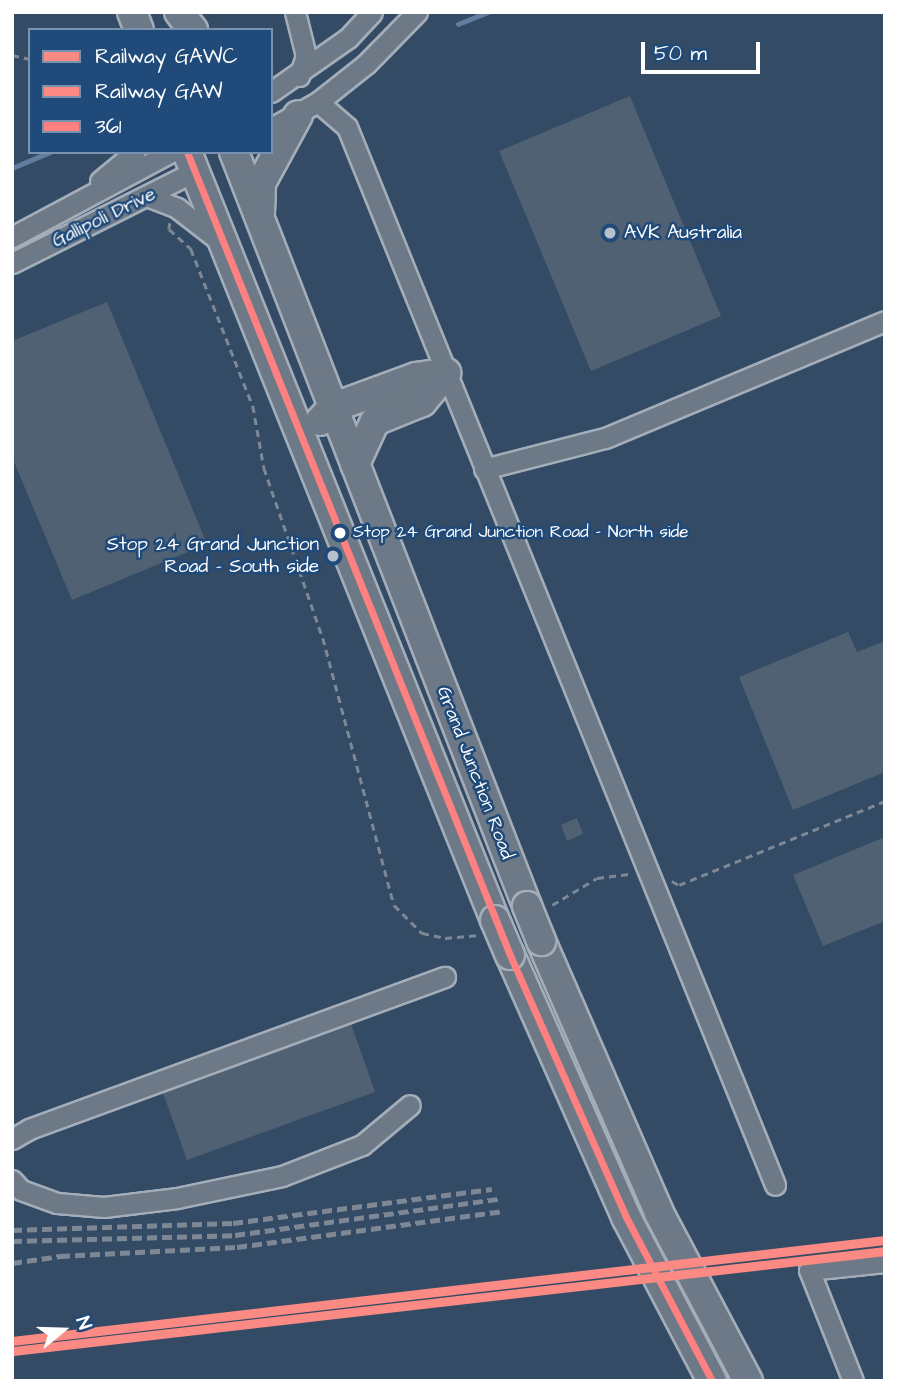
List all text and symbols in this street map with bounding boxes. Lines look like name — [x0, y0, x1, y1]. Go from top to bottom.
legend — [28, 28, 273, 154]
scale bar — [645, 28, 764, 72]
text: 50 m — [654, 39, 707, 68]
text: Railway GAWC — [95, 42, 237, 71]
text: Railway GAW — [95, 77, 222, 106]
text: 361 — [95, 112, 122, 141]
street label: Gallipoli Drive — [49, 183, 159, 253]
place label: AVK Australia — [624, 222, 742, 244]
marker: AVK Australia — [602, 225, 618, 241]
place label: Stop 24 Grand Junction Road - North side — [353, 523, 688, 543]
marker: Stop 24 Grand Junction Road - North side — [333, 526, 347, 540]
place label: Stop 24 Grand Junction Road - South side — [107, 534, 319, 578]
marker: Stop 24 Grand Junction Road - South side — [325, 548, 341, 564]
street label: Grand Junction Road — [431, 683, 519, 863]
north arrow — [28, 1295, 98, 1365]
text: N — [69, 1313, 98, 1333]

